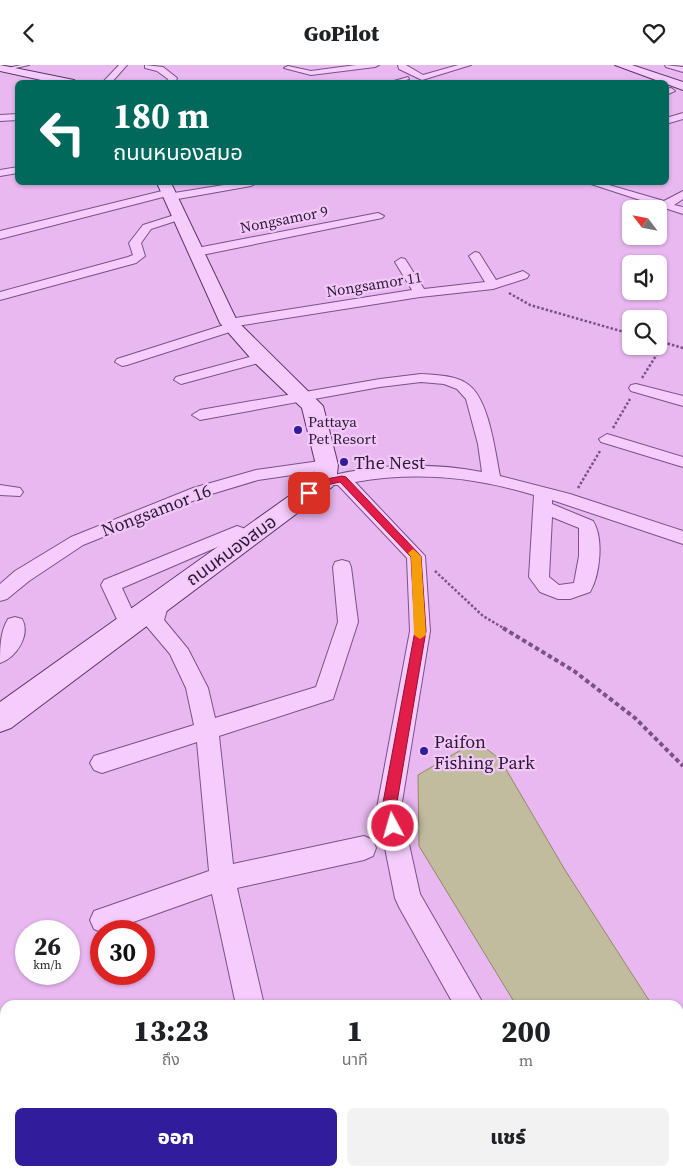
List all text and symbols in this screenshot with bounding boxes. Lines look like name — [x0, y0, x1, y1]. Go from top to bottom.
text: GoPilot — [304, 18, 379, 48]
icon: back — [15, 19, 43, 47]
icon: heart — [640, 19, 668, 47]
text: 180 m — [113, 92, 209, 140]
icon: left — [30, 100, 95, 165]
text: ถนนหนองสมอ — [113, 137, 243, 167]
street label: Nongsamor 9 — [238, 200, 330, 238]
north arrow — [622, 200, 668, 245]
map controls — [622, 200, 667, 355]
button: sound — [622, 255, 667, 300]
street label: Nongsamor 11 — [325, 266, 423, 302]
button: search — [622, 310, 667, 355]
place label: Pattaya Pet Resort — [308, 411, 376, 449]
marker: Pattaya Pet Resort — [292, 424, 304, 436]
place label: The Nest — [354, 450, 425, 475]
marker: The Nest — [338, 456, 350, 468]
pin — [288, 472, 330, 514]
street label: Nongsamor 16 — [97, 478, 215, 542]
icon: arrive — [295, 479, 323, 507]
street label: ถนนหนองสมอ — [181, 509, 281, 591]
place label: Paifon Fishing Park — [434, 729, 535, 775]
marker: Paifon Fishing Park — [418, 745, 430, 757]
position arrow — [366, 799, 418, 851]
speed limit sign: 30 — [90, 920, 155, 985]
text: 26 — [34, 929, 61, 963]
text: km/h — [33, 957, 62, 973]
text: 13:23 — [133, 1010, 208, 1051]
text: 1 — [346, 1010, 363, 1051]
text: 200 — [501, 1011, 551, 1052]
text: ถึง — [162, 1048, 180, 1070]
text: นาที — [342, 1048, 368, 1070]
text: m — [519, 1049, 533, 1071]
button: ออก — [15, 1108, 337, 1166]
button: แชร์ — [347, 1108, 669, 1166]

